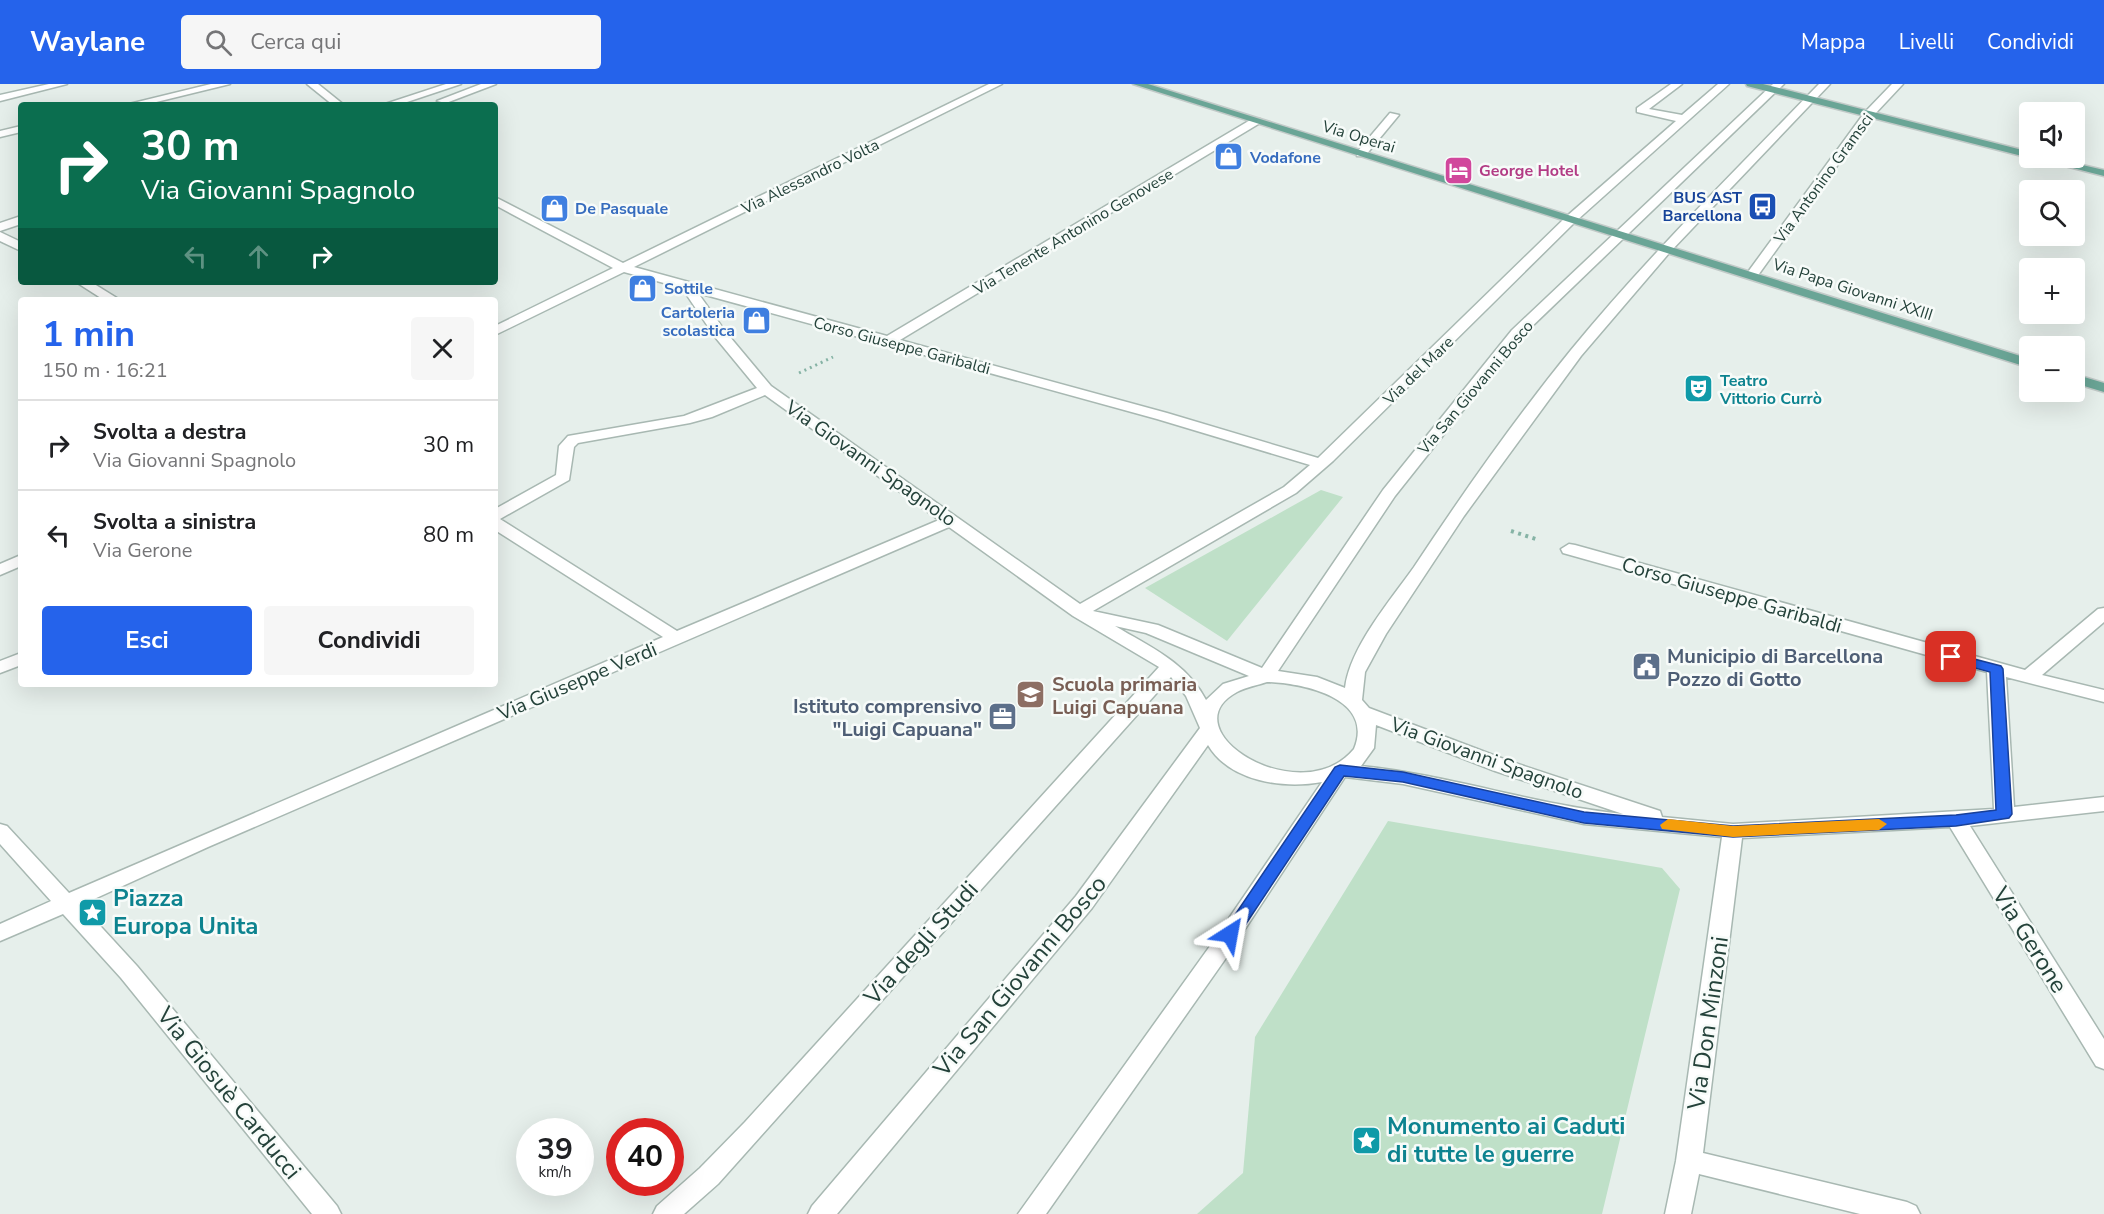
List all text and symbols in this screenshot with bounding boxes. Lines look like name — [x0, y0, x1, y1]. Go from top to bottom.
search box — [181, 15, 601, 69]
text: Waylane — [30, 23, 145, 61]
icon: search — [202, 26, 235, 59]
text: Cerca qui — [250, 27, 341, 57]
text: Mappa — [1801, 28, 1866, 56]
text: Livelli — [1899, 28, 1954, 56]
text: Condividi — [1987, 28, 2074, 56]
map controls — [2019, 102, 2085, 402]
button: sound — [2019, 102, 2085, 168]
street label: Via Antonino Gramsci — [1769, 109, 1878, 249]
street label: Via Operai — [1319, 115, 1398, 158]
text: 30 m — [141, 118, 240, 175]
icon: right — [42, 126, 120, 204]
street label: Via Alessandro Volta — [737, 134, 883, 220]
shop icon: Vodafone — [1213, 141, 1245, 173]
place label: Vodafone — [1249, 147, 1321, 169]
hotel icon: George Hotel — [1442, 154, 1474, 186]
place label: George Hotel — [1479, 160, 1579, 182]
street label: Via Tenente Antonino Genovese — [968, 163, 1178, 301]
text: Via Giovanni Spagnolo — [141, 172, 415, 209]
button: search — [2019, 180, 2085, 246]
place label: BUS AST Barcellona — [1663, 187, 1742, 227]
bus stop icon: BUS AST Barcellona — [1747, 190, 1779, 222]
shop icon: De Pasquale — [538, 192, 570, 224]
place label: De Pasquale — [575, 198, 668, 220]
icon: left — [179, 240, 212, 273]
icon: ahead — [242, 240, 275, 273]
icon: right — [305, 240, 338, 273]
street label: Via Papa Giovanni XXIII — [1769, 253, 1936, 326]
button: + — [2019, 258, 2085, 324]
shop icon: Sottile — [627, 272, 659, 304]
place label: Sottile — [664, 278, 713, 300]
place label: Cartoleria scolastica — [661, 302, 735, 342]
shop icon: Cartoleria scolastica — [740, 305, 772, 337]
text: 1 min — [42, 310, 135, 359]
street label: Corso Giuseppe Garibaldi — [811, 312, 993, 380]
street label: Via San Giovanni Bosco — [1412, 316, 1539, 460]
button: close — [411, 317, 474, 380]
street label: Via del Mare — [1378, 331, 1459, 411]
button: − — [2019, 336, 2085, 402]
text: 150 m · 16:21 — [42, 357, 168, 384]
place label: Teatro Vittorio Currò — [1719, 370, 1822, 410]
theatre icon: Teatro Vittorio Currò — [1683, 373, 1715, 405]
street label: Via Giovanni Spagnolo — [779, 394, 962, 533]
text: Svolta a destra — [93, 417, 247, 447]
icon: right — [42, 429, 75, 462]
text: 30 m — [423, 430, 474, 460]
text: Via Giovanni Spagnolo — [93, 447, 296, 474]
text: Svolta a sinistra — [93, 507, 256, 537]
icon: left — [42, 519, 75, 552]
text: 80 m — [423, 520, 474, 550]
text: Via Gerone — [93, 537, 192, 564]
street label: Corso Giuseppe Garibaldi — [1619, 551, 1845, 640]
button: Esci — [42, 606, 252, 675]
button: Condividi — [264, 606, 474, 675]
pin — [1925, 631, 1976, 682]
street label: Via Giuseppe Verdi — [493, 636, 661, 728]
icon: arrive — [1934, 640, 1967, 673]
place label: Municipio di Barcellona Pozzo di Gotto — [1667, 643, 1883, 693]
public building icon: Municipio di Barcellona Pozzo di Gotto — [1630, 651, 1662, 683]
place label: Scuola primaria Luigi Capuana — [1052, 671, 1197, 721]
school or university icon: Scuola primaria Luigi Capuana — [1015, 679, 1047, 711]
place label: Istituto comprensivo "Luigi Capuana" — [793, 693, 982, 743]
office icon: Istituto comprensivo "Luigi Capuana" — [987, 701, 1019, 733]
street label: Via Giovanni Spagnolo — [1386, 711, 1587, 806]
street label: Via San Giovanni Bosco — [926, 869, 1114, 1084]
street label: Via degli Studi — [856, 874, 985, 1013]
street label: Via Gerone — [1984, 880, 2075, 999]
place label: Piazza Europa Unita — [113, 882, 259, 942]
place icon: Piazza Europa Unita — [76, 896, 108, 928]
position arrow — [1198, 902, 1262, 966]
street label: Via Don Minzoni — [1680, 934, 1736, 1113]
street label: Via Giosuè Carducci — [149, 999, 309, 1186]
place label: Monumento ai Caduti di tutte le guerre — [1387, 1110, 1625, 1170]
speed limit sign: 40 — [606, 1118, 684, 1196]
place icon: Monumento ai Caduti di tutte le guerre — [1350, 1124, 1382, 1156]
text: 39 — [537, 1129, 573, 1170]
text: km/h — [538, 1162, 572, 1182]

